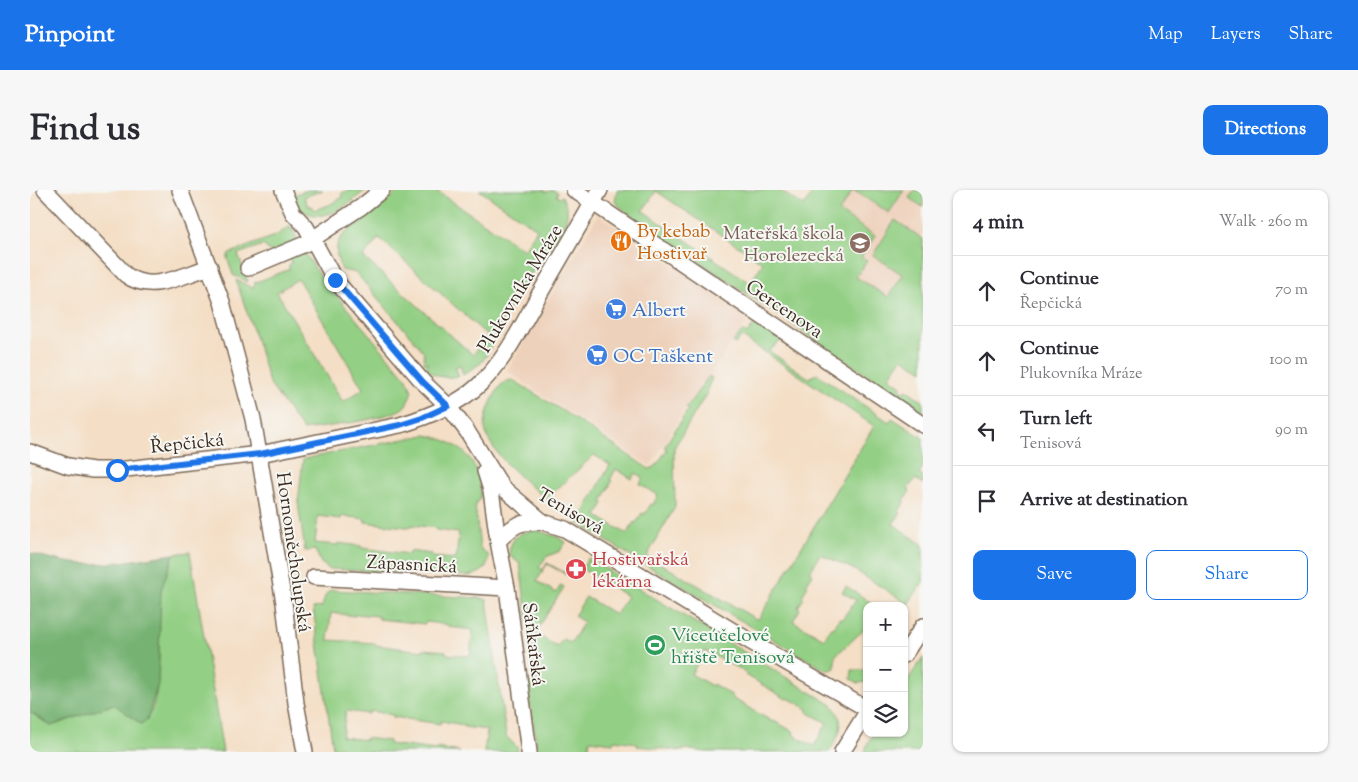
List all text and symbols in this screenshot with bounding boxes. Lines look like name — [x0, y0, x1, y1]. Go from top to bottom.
text: Pinpoint — [25, 18, 114, 52]
text: Map — [1148, 22, 1183, 48]
text: Layers — [1211, 22, 1261, 48]
text: Share — [1289, 22, 1333, 48]
text: Find us — [30, 105, 140, 156]
button: Directions — [1203, 105, 1328, 155]
text: 4 min — [973, 208, 1024, 238]
text: Walk · 260 m — [1219, 211, 1308, 234]
place label: By kebab Hostivař — [637, 219, 711, 268]
street label: Plukovníka Mráze — [472, 220, 570, 359]
place label: Mateřská škola Horolezecká — [723, 221, 844, 270]
restaurant icon: By kebab Hostivař — [609, 229, 633, 253]
school or university icon: Mateřská škola Horolezecká — [848, 231, 872, 255]
text: Continue — [1020, 266, 1099, 293]
route end — [324, 269, 347, 292]
street label: Gercenova — [739, 274, 828, 346]
icon: ahead — [973, 277, 1001, 305]
text: 70 m — [1275, 279, 1308, 302]
text: Řepčická — [1020, 293, 1082, 316]
supermarket icon: Albert — [604, 297, 628, 321]
place label: Albert — [632, 298, 686, 325]
text: Continue — [1020, 336, 1099, 363]
supermarket icon: OC Taškent — [585, 343, 609, 367]
place label: OC Taškent — [613, 344, 713, 371]
icon: ahead — [973, 347, 1001, 375]
text: 100 m — [1269, 349, 1308, 372]
text: Plukovníka Mráze — [1020, 363, 1142, 386]
text: Turn left — [1020, 406, 1092, 433]
icon: left — [973, 417, 1001, 445]
text: 90 m — [1275, 419, 1308, 442]
street label: Řepčická — [149, 427, 226, 462]
text: Tenisová — [1020, 433, 1082, 456]
route start — [106, 459, 129, 482]
street label: Hornoměcholupská — [268, 471, 317, 634]
street label: Tenisová — [531, 482, 608, 542]
icon: arrive — [973, 487, 1001, 515]
text: Arrive at destination — [1020, 487, 1188, 514]
place label: Hostivařská lékárna — [592, 547, 689, 596]
street label: Zápasnická — [366, 550, 458, 581]
button: Save — [973, 550, 1136, 600]
button: Share — [1146, 550, 1308, 600]
pharmacy icon: Hostivařská lékárna — [564, 557, 588, 581]
street label: Sáňkařská — [514, 601, 551, 688]
map controls — [863, 602, 908, 737]
button: + — [863, 602, 908, 647]
place label: Víceúčelové hřiště Tenisová — [671, 623, 795, 672]
sports icon: Víceúčelové hřiště Tenisová — [643, 633, 667, 657]
button: − — [863, 647, 908, 692]
button: layers — [863, 692, 908, 737]

